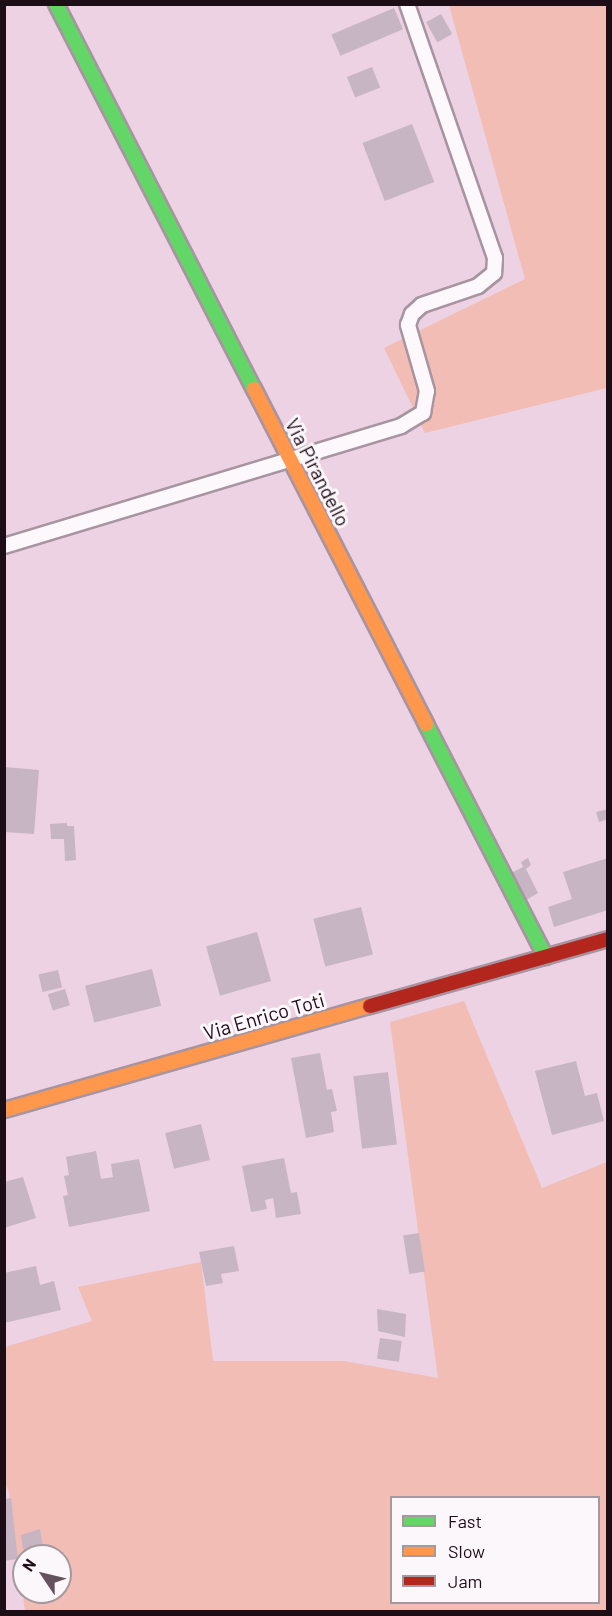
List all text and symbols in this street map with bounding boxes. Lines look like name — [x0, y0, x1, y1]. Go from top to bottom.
street label: Via Pirandello — [281, 414, 355, 530]
street label: Via Enrico Toti — [201, 987, 327, 1045]
legend — [390, 1496, 600, 1604]
text: Fast — [448, 1510, 482, 1532]
text: Slow — [448, 1540, 485, 1562]
north arrow — [12, 1544, 72, 1604]
text: N — [18, 1555, 39, 1574]
text: Jam — [448, 1570, 482, 1592]

